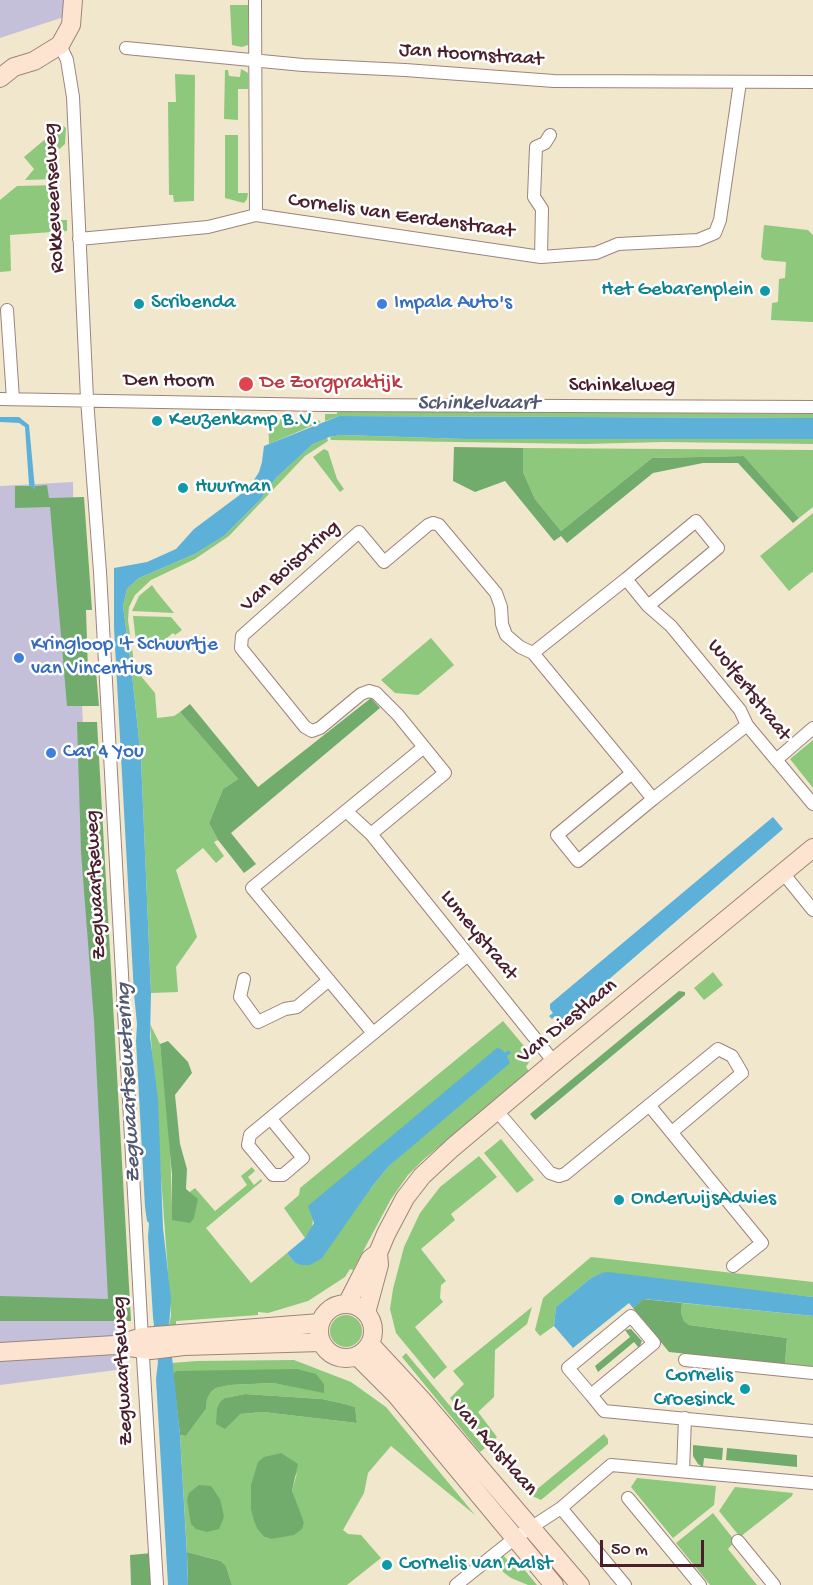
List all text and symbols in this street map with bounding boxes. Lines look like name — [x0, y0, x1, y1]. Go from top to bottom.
street label: Jan Hoornstraat — [398, 38, 544, 74]
street label: Rokkeveenseweg — [38, 122, 72, 274]
street label: Cornelis van Eerdenstraat — [286, 189, 516, 245]
place label: Het Gebarenplein — [601, 278, 753, 304]
marker: Het Gebarenplein — [758, 284, 772, 298]
place label: Scribenda — [151, 291, 236, 317]
place label: Impala Auto's — [394, 291, 512, 317]
marker: Scribenda — [132, 297, 146, 311]
marker: Impala Auto's — [375, 297, 389, 311]
street label: Den Hoorn — [123, 369, 215, 395]
place label: De Zorgpraktijk — [260, 371, 401, 397]
street label: Schinkelweg — [569, 374, 675, 400]
marker: De Zorgpraktijk — [237, 375, 255, 393]
water label: Schinkelvaart — [417, 392, 539, 418]
place label: Keuzenkamp B.V. — [169, 408, 318, 434]
marker: Keuzenkamp B.V. — [150, 414, 164, 428]
place label: Huurman — [195, 475, 271, 501]
marker: Huurman — [176, 481, 190, 495]
street label: Van Boisotring — [236, 516, 346, 618]
place label: Kringloop 't Schuurtje van Vincentius — [31, 633, 218, 683]
street label: Wolfertstraat — [700, 635, 796, 747]
marker: Kringloop 't Schuurtje van Vincentius — [12, 651, 26, 665]
place label: Car 4 You — [63, 740, 144, 766]
marker: Car 4 You — [44, 746, 58, 760]
street label: Zegwaartseweg — [81, 810, 113, 960]
street label: Lumeystraat — [434, 886, 522, 986]
street label: Van Diestlaan — [513, 974, 623, 1070]
water label: Zegwaartsewetering — [112, 982, 148, 1184]
place label: OnderwijsAdvies — [631, 1187, 776, 1213]
marker: OnderwijsAdvies — [612, 1193, 626, 1207]
street label: Zegwaartseweg — [108, 1296, 140, 1446]
place label: Cornelis Croesinck — [654, 1364, 733, 1414]
marker: Cornelis Croesinck — [738, 1382, 752, 1396]
street label: Van Aalstlaan — [444, 1394, 542, 1502]
scale bar — [603, 1528, 706, 1566]
text: 50 m — [611, 1540, 648, 1561]
place label: Cornelis van Aalst — [399, 1552, 552, 1578]
marker: Cornelis van Aalst — [380, 1558, 394, 1572]

